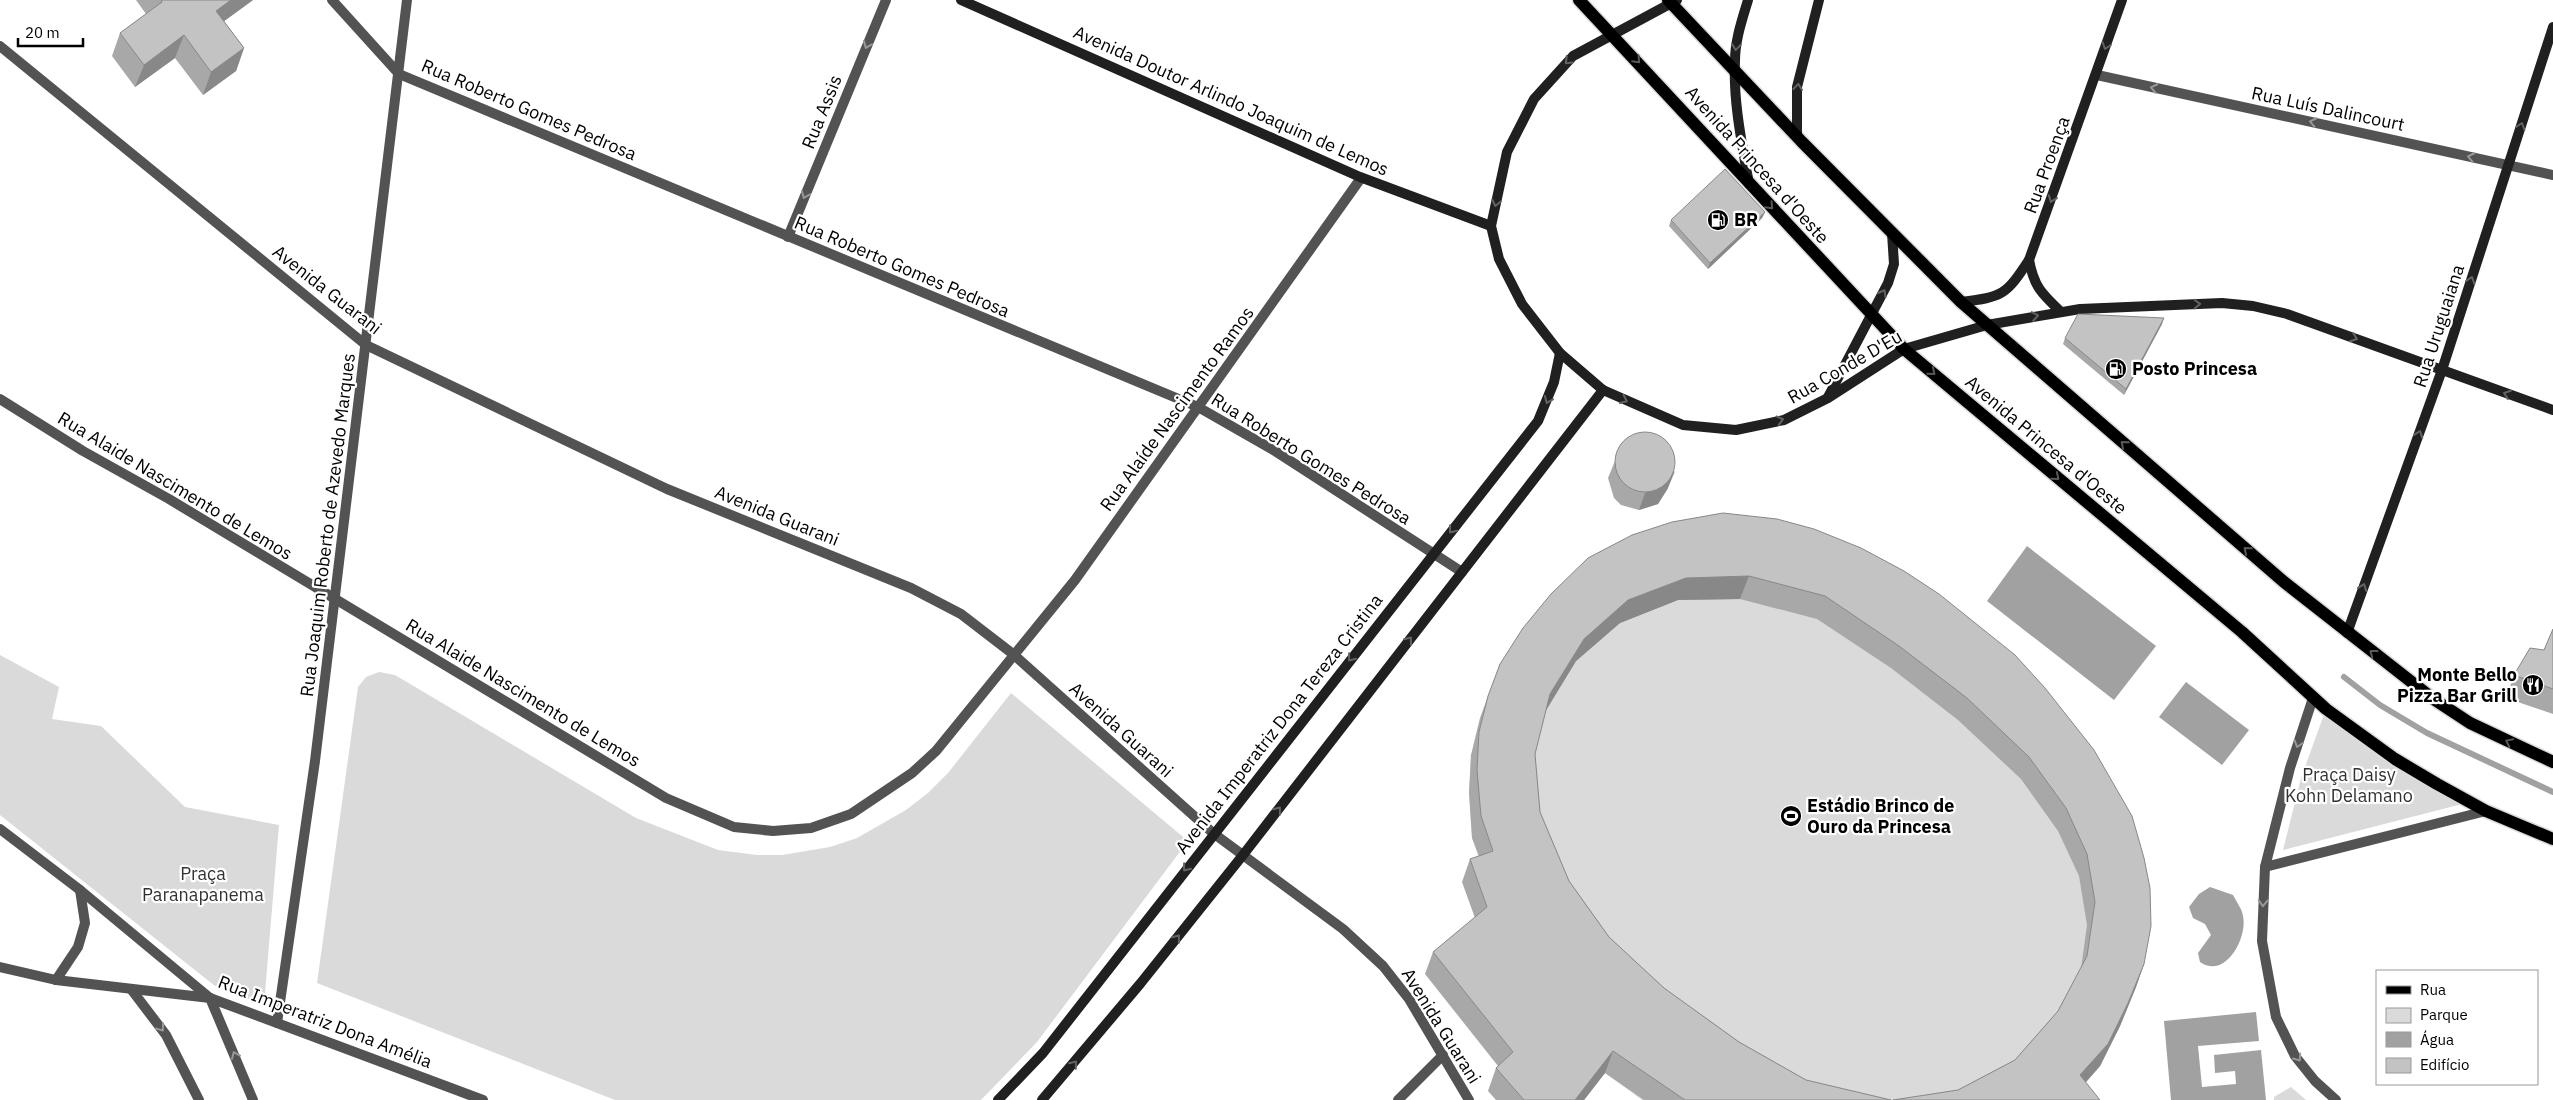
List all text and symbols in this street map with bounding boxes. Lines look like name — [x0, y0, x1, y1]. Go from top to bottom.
scale bar — [18, 15, 82, 47]
street label: Avenida Doutor Arlindo Joaquim de Lemos — [1070, 20, 1392, 181]
text: 20 m — [25, 23, 60, 42]
one-way arrow — [863, 40, 874, 49]
one-way arrow — [2102, 42, 2112, 50]
one-way arrow — [1731, 44, 1742, 52]
street label: Rua Roberto Gomes Pedrosa — [418, 54, 641, 166]
one-way arrow — [1565, 55, 1574, 64]
one-way arrow — [1631, 55, 1640, 64]
street label: Rua Assis — [796, 71, 847, 152]
street label: Avenida Princesa d'Oeste — [1680, 81, 1834, 248]
street label: Rua Luís Dalincourt — [2250, 81, 2407, 136]
one-way arrow — [1792, 83, 1803, 91]
one-way arrow — [2149, 83, 2158, 93]
street label: Rua Proença — [2018, 113, 2075, 217]
one-way arrow — [2308, 117, 2317, 128]
one-way arrow — [2515, 122, 2525, 130]
one-way arrow — [2467, 152, 2476, 163]
one-way arrow — [801, 190, 812, 199]
one-way arrow — [2048, 195, 2058, 203]
one-way arrow — [1491, 199, 1502, 207]
one-way arrow — [1764, 201, 1773, 210]
fuel station icon: BR — [1706, 208, 1730, 232]
place label: BR — [1734, 208, 1758, 231]
street label: Rua Roberto Gomes Pedrosa — [791, 211, 1014, 323]
street label: Avenida Guarani — [268, 240, 386, 339]
street label: Rua Uruguaiana — [2408, 261, 2469, 390]
one-way arrow — [2465, 276, 2475, 285]
one-way arrow — [1876, 289, 1886, 298]
one-way arrow — [2194, 299, 2201, 309]
street label: Rua Alaíde Nascimento Ramos — [1095, 302, 1259, 515]
one-way arrow — [2031, 312, 2039, 322]
street label: Rua Conde D'Eu — [1783, 324, 1906, 409]
one-way arrow — [2349, 332, 2358, 342]
street label: Rua Joaquim Roberto de Azevedo Marques — [295, 352, 360, 698]
fuel station icon: Posto Princesa — [2104, 357, 2128, 381]
place label: Posto Princesa — [2132, 357, 2257, 380]
one-way arrow — [1926, 367, 1935, 375]
street label: Avenida Princesa d'Oeste — [1961, 370, 2132, 519]
street label: Rua Roberto Gomes Pedrosa — [1207, 387, 1416, 530]
one-way arrow — [2503, 390, 2512, 400]
one-way arrow — [1619, 394, 1628, 404]
one-way arrow — [1543, 395, 1554, 404]
street label: Rua Alaide Nascimento de Lemos — [54, 406, 297, 565]
one-way arrow — [1775, 416, 1784, 426]
one-way arrow — [2413, 430, 2423, 439]
one-way arrow — [2121, 440, 2130, 449]
one-way arrow — [2051, 471, 2060, 480]
street label: Avenida Guarani — [712, 480, 843, 551]
one-way arrow — [1448, 525, 1457, 534]
one-way arrow — [2244, 548, 2253, 556]
one-way arrow — [2357, 583, 2367, 591]
street label: Avenida Imperatriz Dona Tereza Cristina — [1170, 589, 1388, 858]
street label: Rua Alaide Nascimento de Lemos — [402, 613, 645, 772]
one-way arrow — [1403, 637, 1411, 646]
one-way arrow — [2370, 650, 2379, 658]
one-way arrow — [1348, 652, 1357, 662]
place label: Monte Bello Pizza Bar Grill — [2397, 663, 2518, 707]
restaurant icon: Monte Bello Pizza Bar Grill — [2521, 673, 2545, 697]
street label: Avenida Guarani — [1065, 677, 1178, 782]
one-way arrow — [2505, 738, 2514, 748]
one-way arrow — [2294, 740, 2304, 748]
park label: Praça Daisy Kohn Delamano — [2285, 763, 2413, 807]
place label: Estádio Brinco de Ouro da Princesa — [1807, 794, 1954, 838]
sports icon: Estádio Brinco de Ouro da Princesa — [1779, 804, 1803, 828]
one-way arrow — [1272, 807, 1280, 816]
park label: Praça Paranapanema — [142, 862, 264, 906]
one-way arrow — [1182, 863, 1191, 872]
one-way arrow — [2258, 899, 2269, 907]
one-way arrow — [1172, 935, 1180, 944]
street label: Avenida Guarani — [1397, 964, 1486, 1088]
street label: Rua Imperatriz Dona Amélia — [215, 970, 436, 1073]
legend — [2376, 970, 2538, 1085]
text: Rua — [2420, 980, 2446, 999]
text: Parque — [2420, 1005, 2468, 1024]
one-way arrow — [155, 1022, 164, 1032]
text: Água — [2420, 1030, 2454, 1049]
one-way arrow — [231, 1051, 242, 1060]
one-way arrow — [2292, 1052, 2301, 1062]
text: Edifício — [2420, 1055, 2469, 1074]
one-way arrow — [1069, 1061, 1077, 1070]

